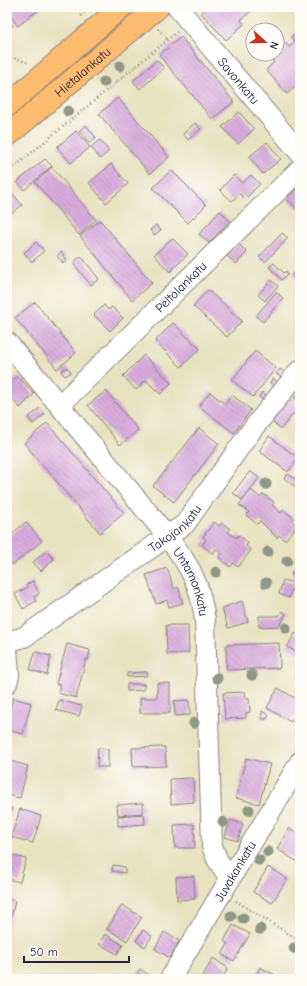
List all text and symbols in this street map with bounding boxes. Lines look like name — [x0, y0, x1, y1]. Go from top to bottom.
north arrow — [245, 22, 285, 62]
text: N — [267, 40, 281, 51]
street label: Hietalankatu — [51, 44, 113, 100]
street label: Savonkatu — [215, 54, 263, 107]
street label: Peltolankatu — [152, 258, 209, 315]
street label: Takojankatu — [145, 502, 204, 555]
street label: Untamonkatu — [170, 544, 212, 617]
street label: Juvakankatu — [211, 838, 259, 904]
scale bar — [24, 938, 129, 964]
text: 50 m — [30, 945, 58, 959]

